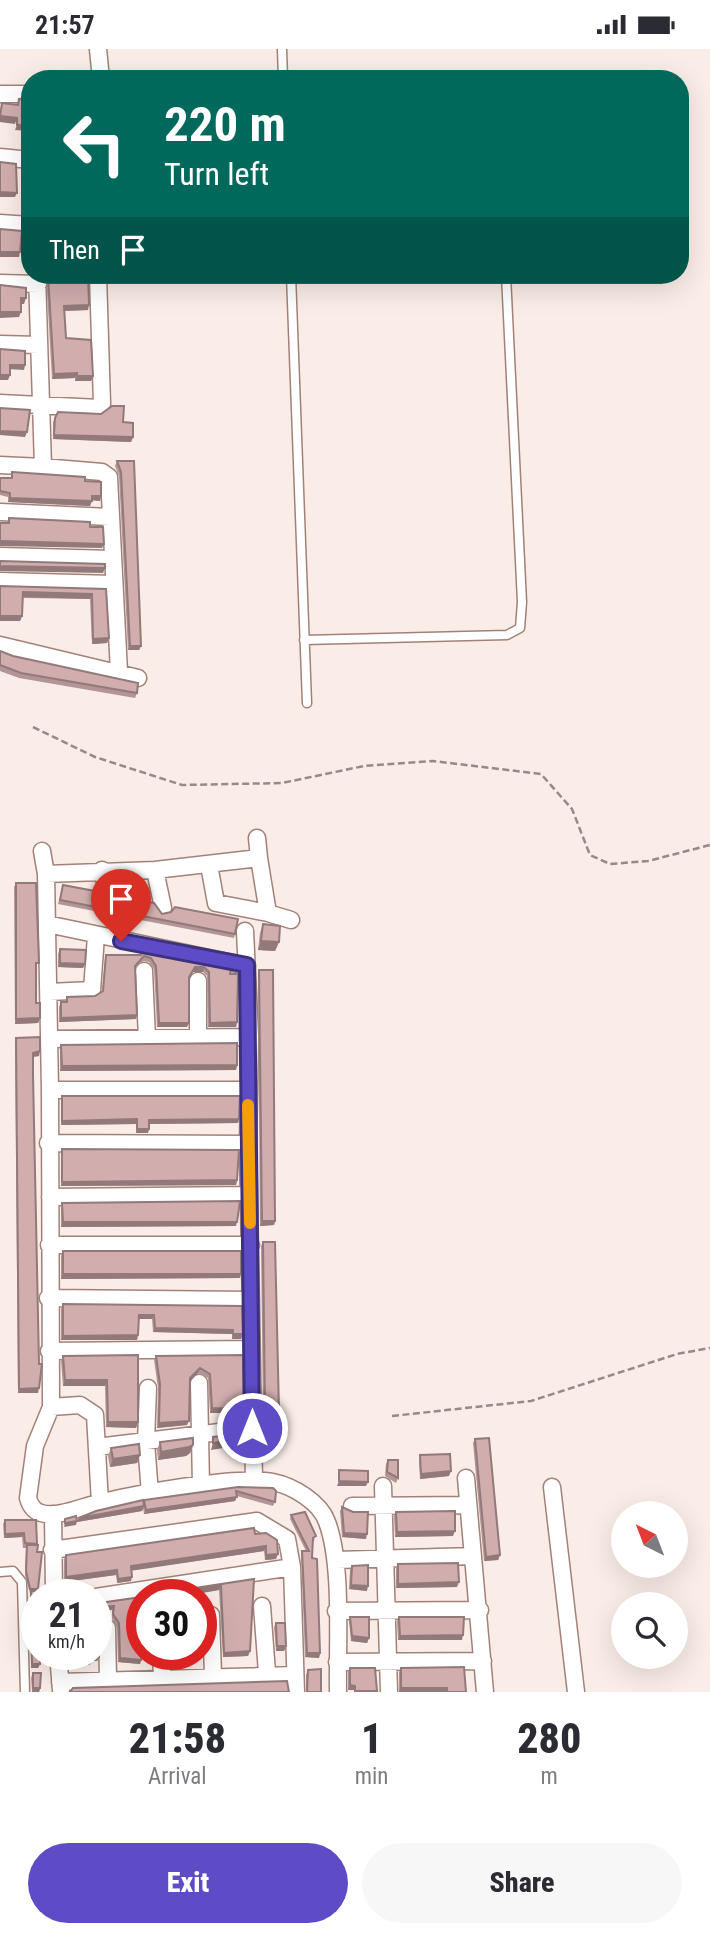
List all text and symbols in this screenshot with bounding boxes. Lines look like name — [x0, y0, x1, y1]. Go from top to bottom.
text: 21:57 — [35, 10, 95, 40]
text: 220 m — [164, 96, 286, 153]
icon: left — [49, 98, 140, 189]
text: Turn left — [164, 155, 269, 193]
icon: arrive — [114, 231, 152, 269]
text: Then — [49, 235, 100, 265]
pin — [91, 869, 151, 941]
icon: arrive — [102, 880, 140, 918]
position arrow — [215, 1391, 289, 1465]
north arrow — [611, 1501, 688, 1579]
map controls — [611, 1501, 688, 1669]
speed limit sign: 30 — [126, 1579, 217, 1670]
button: search — [611, 1592, 688, 1669]
text: 21 — [49, 1595, 84, 1636]
text: km/h — [48, 1631, 85, 1652]
text: 21:58 — [129, 1714, 226, 1763]
text: 1 — [361, 1714, 382, 1763]
text: 280 — [517, 1714, 581, 1763]
text: Arrival — [148, 1763, 207, 1790]
text: min — [355, 1763, 388, 1790]
text: m — [541, 1763, 558, 1790]
button: Exit — [28, 1843, 348, 1923]
button: Share — [362, 1843, 682, 1923]

